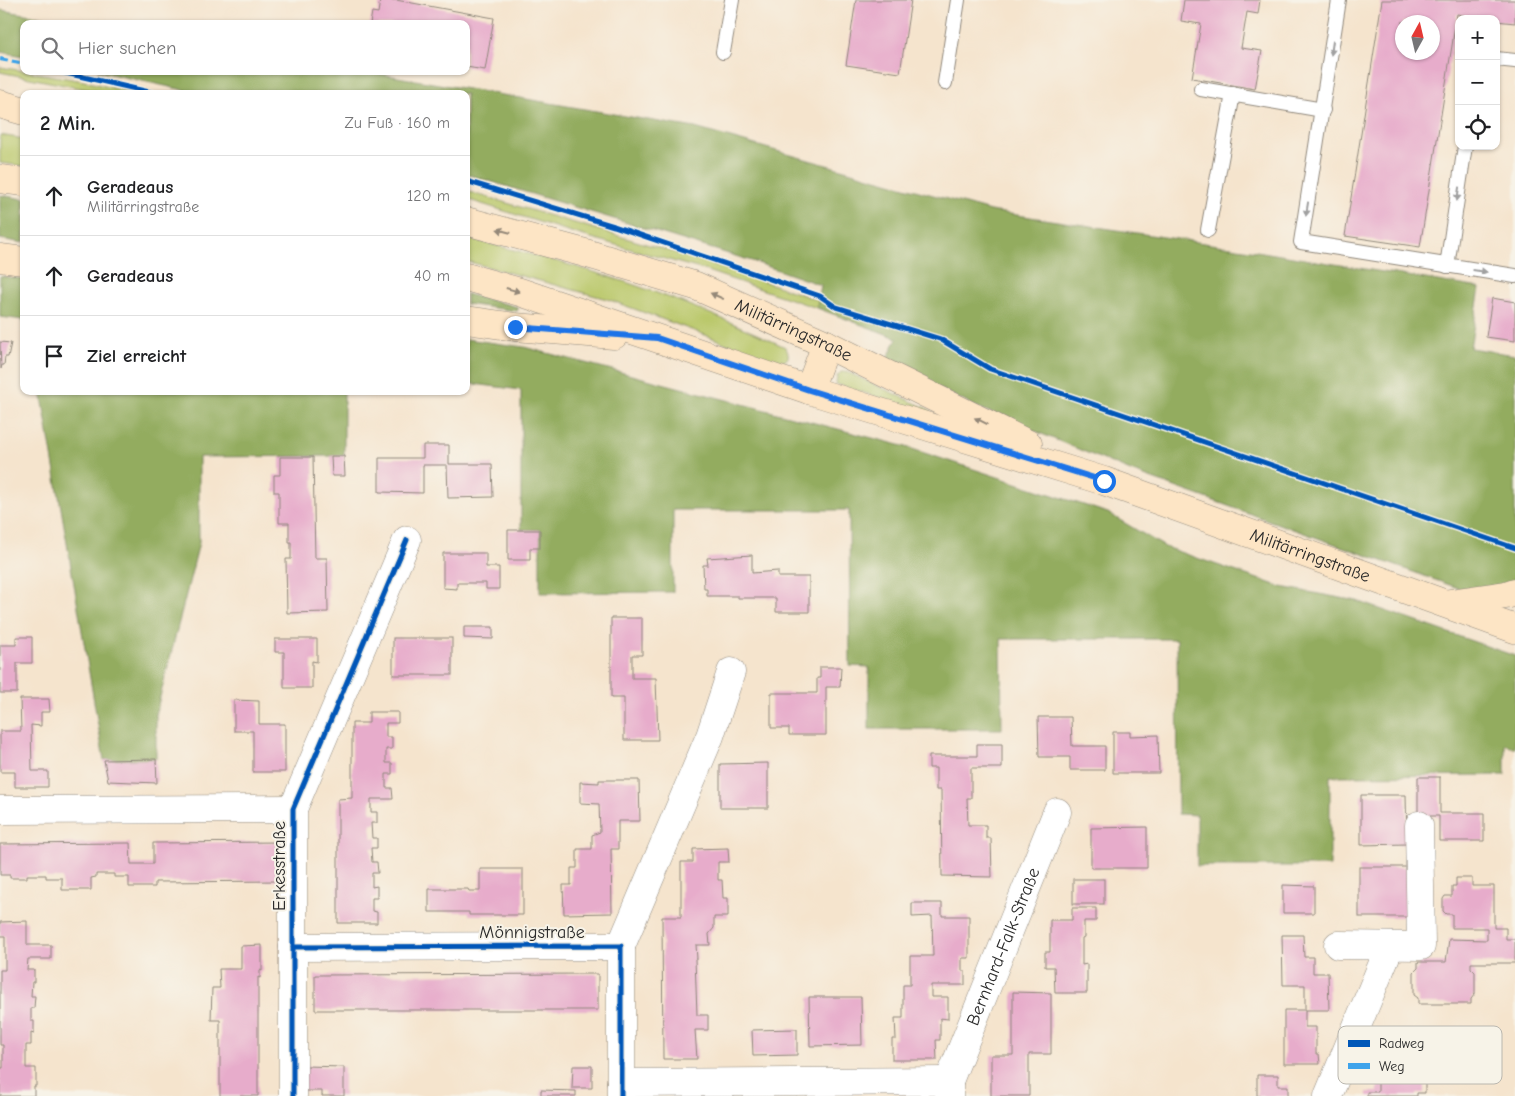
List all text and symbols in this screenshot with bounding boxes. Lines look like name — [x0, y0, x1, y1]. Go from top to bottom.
north arrow — [1395, 15, 1440, 60]
map controls — [1455, 15, 1500, 150]
button: + — [1455, 15, 1500, 60]
search box — [20, 20, 470, 75]
icon: search — [38, 34, 66, 62]
text: Hier suchen — [78, 37, 176, 59]
one-way arrow — [1327, 41, 1335, 57]
button: − — [1455, 60, 1500, 105]
button: locate — [1455, 105, 1500, 150]
text: 2 Min. — [40, 111, 95, 135]
text: Zu Fuß · 160 m — [345, 114, 450, 132]
text: Geradeaus — [87, 176, 173, 198]
icon: ahead — [40, 182, 68, 210]
text: 120 m — [407, 187, 450, 205]
one-way arrow — [1454, 187, 1462, 203]
text: Militärringstraße — [87, 198, 199, 216]
one-way arrow — [1302, 201, 1310, 217]
one-way arrow — [497, 227, 512, 235]
icon: ahead — [40, 262, 68, 290]
text: Geradeaus — [87, 265, 173, 287]
text: 40 m — [414, 267, 450, 285]
one-way arrow — [1473, 267, 1489, 275]
one-way arrow — [506, 287, 521, 295]
one-way arrow — [710, 291, 724, 299]
street label: Militärringstraße — [732, 294, 856, 366]
route end — [504, 316, 527, 339]
icon: arrive — [40, 342, 68, 370]
text: Ziel erreicht — [87, 345, 186, 367]
one-way arrow — [974, 417, 989, 425]
route start — [1093, 470, 1116, 493]
street label: Militärringstraße — [1247, 524, 1373, 587]
street label: Erkesstraße — [269, 821, 290, 911]
street label: Bernhard-Falk-Straße — [962, 865, 1044, 1028]
street label: Mönnigstraße — [479, 922, 585, 943]
legend — [1338, 1026, 1502, 1084]
text: Radweg — [1379, 1035, 1424, 1052]
text: Weg — [1379, 1058, 1405, 1075]

